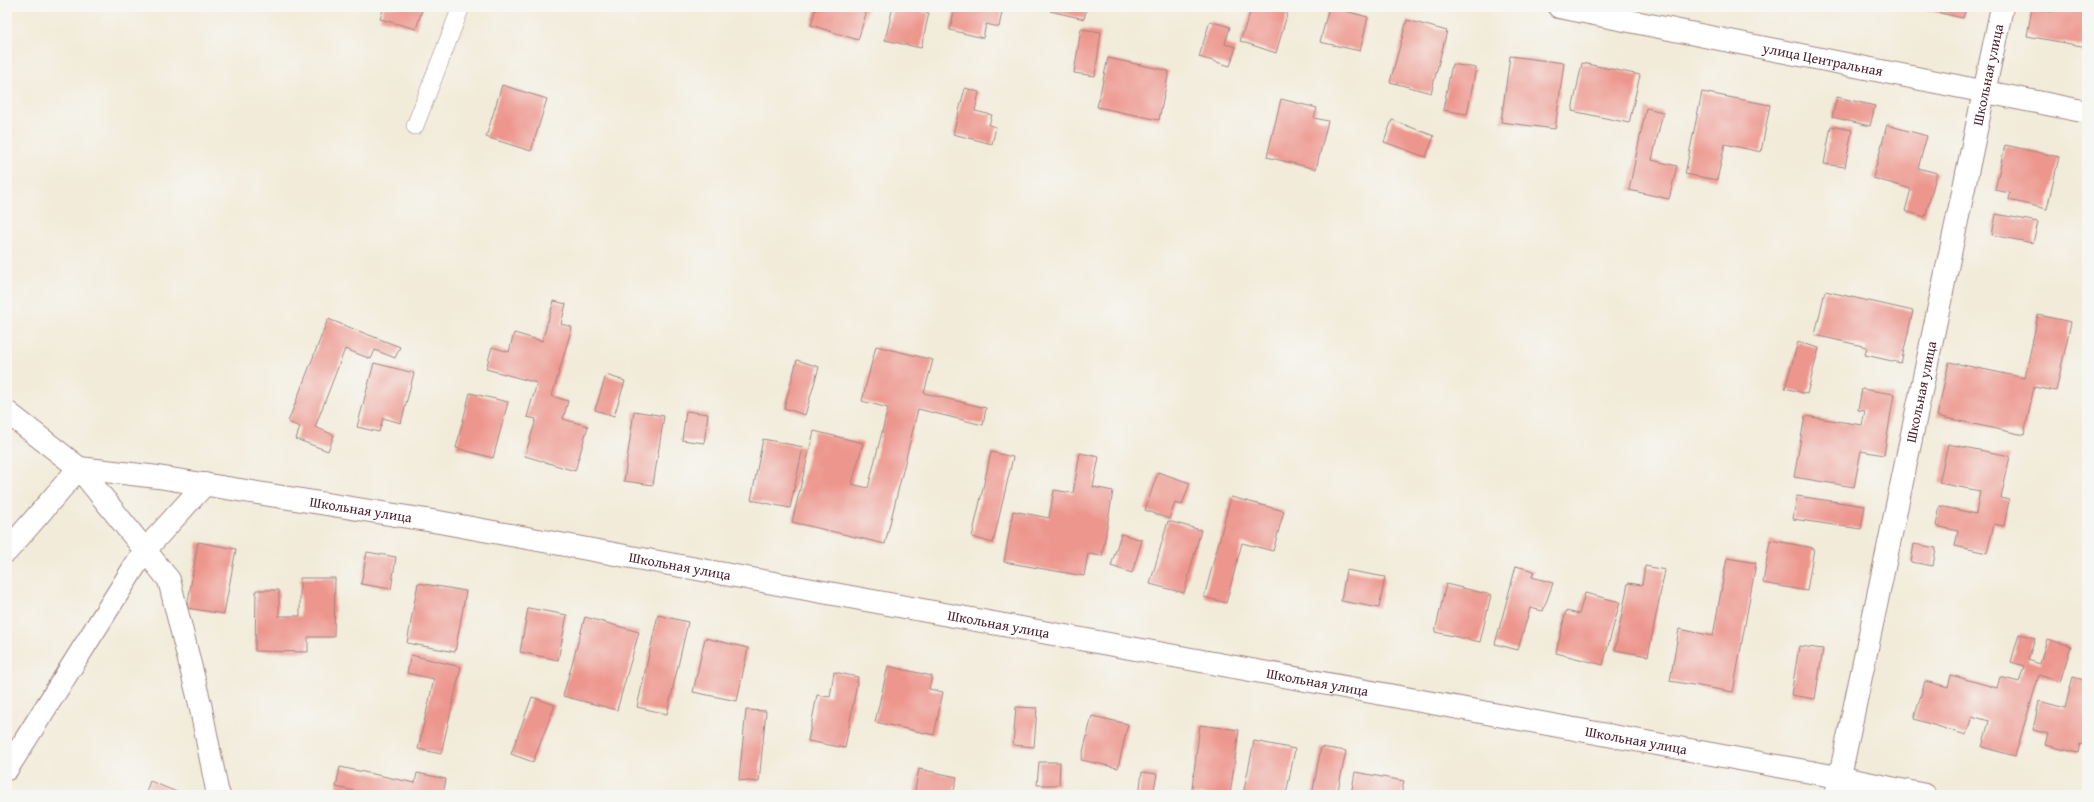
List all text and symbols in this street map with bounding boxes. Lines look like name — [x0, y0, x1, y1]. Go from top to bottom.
street label: Школьная улица — [1967, 22, 2008, 127]
street label: улица Центральная — [1760, 38, 1885, 81]
street label: Школьная улица — [1900, 339, 1941, 444]
street label: Школьная улица — [308, 491, 414, 528]
street label: Школьная улица — [627, 547, 733, 585]
street label: Школьная улица — [946, 605, 1052, 643]
street label: Школьная улица — [1265, 663, 1370, 701]
street label: Школьная улица — [1584, 721, 1689, 759]

